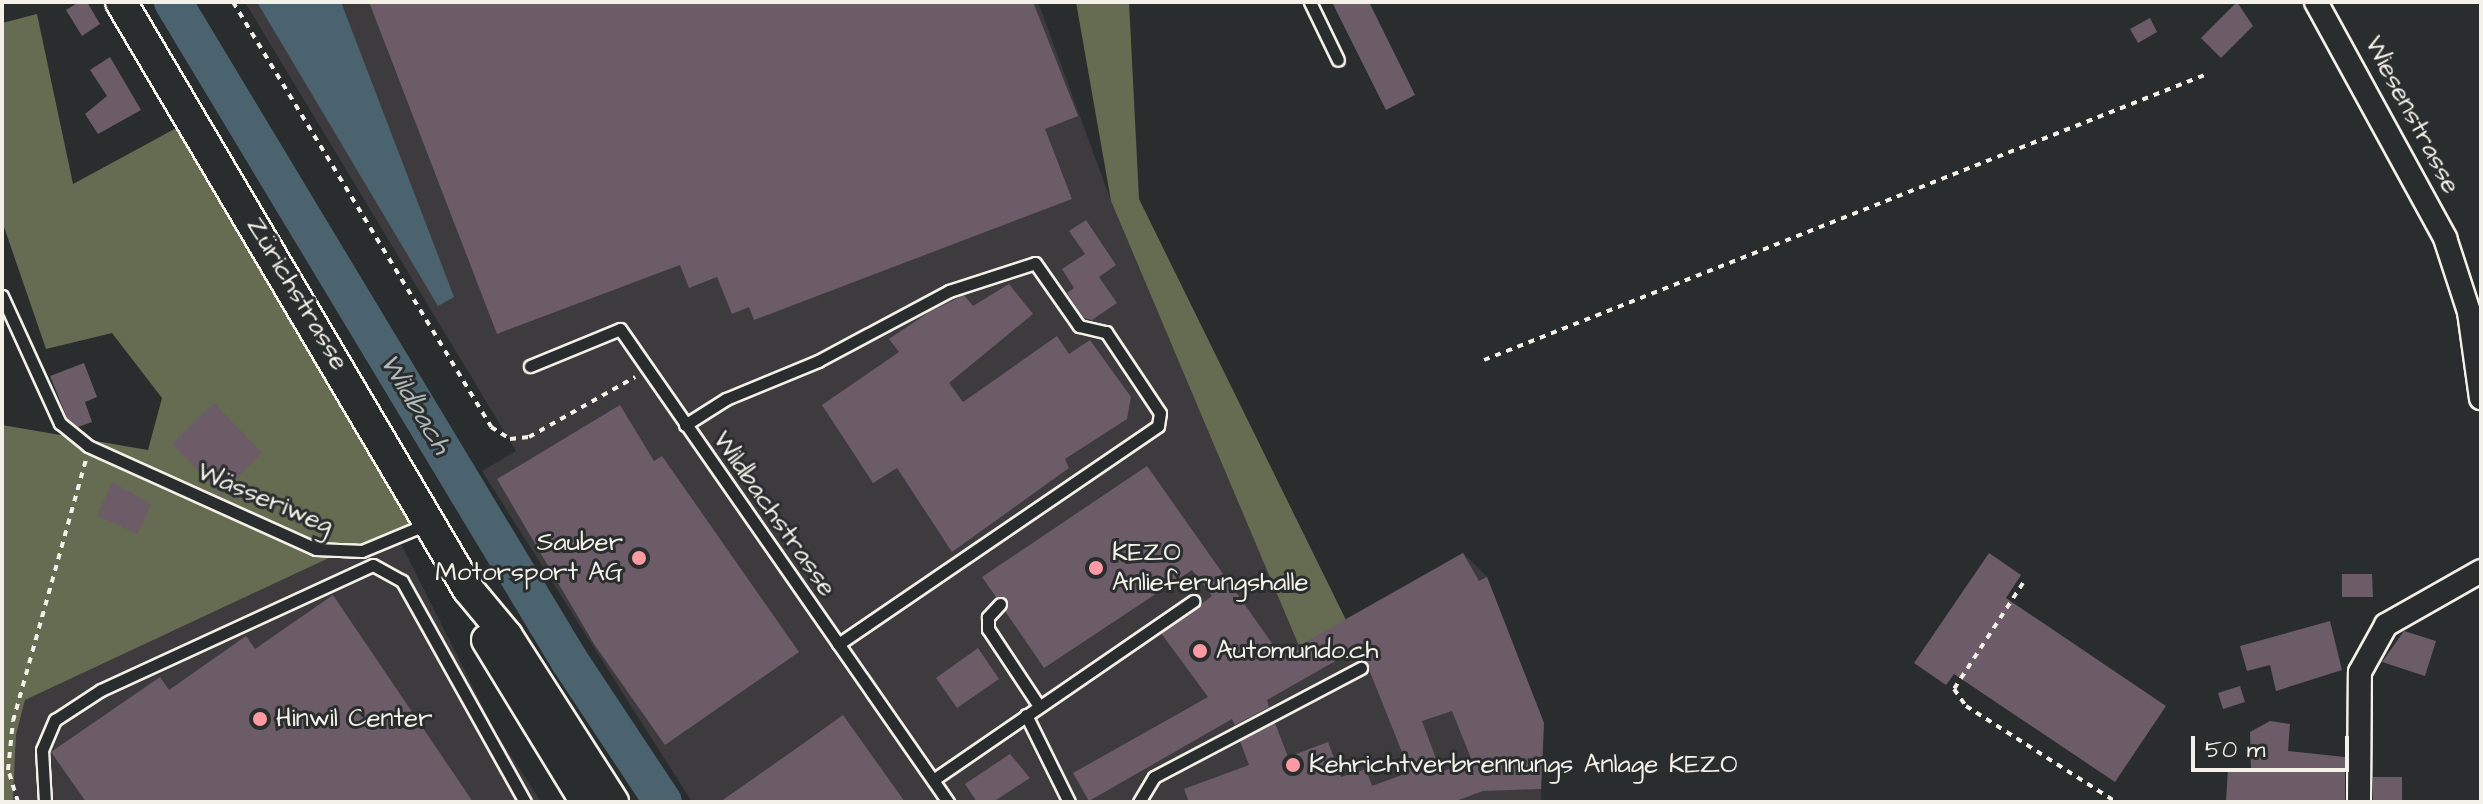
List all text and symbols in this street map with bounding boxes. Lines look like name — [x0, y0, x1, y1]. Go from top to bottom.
street label: Wiesenstrasse — [2357, 31, 2467, 199]
street label: Zürichstrasse — [239, 212, 355, 376]
water label: Wildbach — [372, 348, 458, 460]
street label: Wildbachstrasse — [706, 425, 842, 603]
street label: Wässeriweg — [192, 456, 338, 542]
place label: Sauber Motorsport AG — [435, 527, 623, 588]
place label: KEZO Anlieferungshalle — [1112, 537, 1309, 598]
marker: Sauber Motorsport AG — [630, 549, 648, 567]
marker: KEZO Anlieferungshalle — [1087, 559, 1105, 577]
place label: Automundo.ch — [1216, 635, 1378, 667]
marker: Automundo.ch — [1191, 642, 1209, 660]
place label: Hinwil Center — [276, 703, 433, 735]
marker: Hinwil Center — [251, 710, 269, 728]
scale bar — [2195, 720, 2353, 770]
text: 50 m — [2205, 733, 2265, 767]
place label: Kehrichtverbrennungs Anlage KEZO — [1309, 749, 1738, 781]
marker: Kehrichtverbrennungs Anlage KEZO — [1284, 756, 1302, 774]

